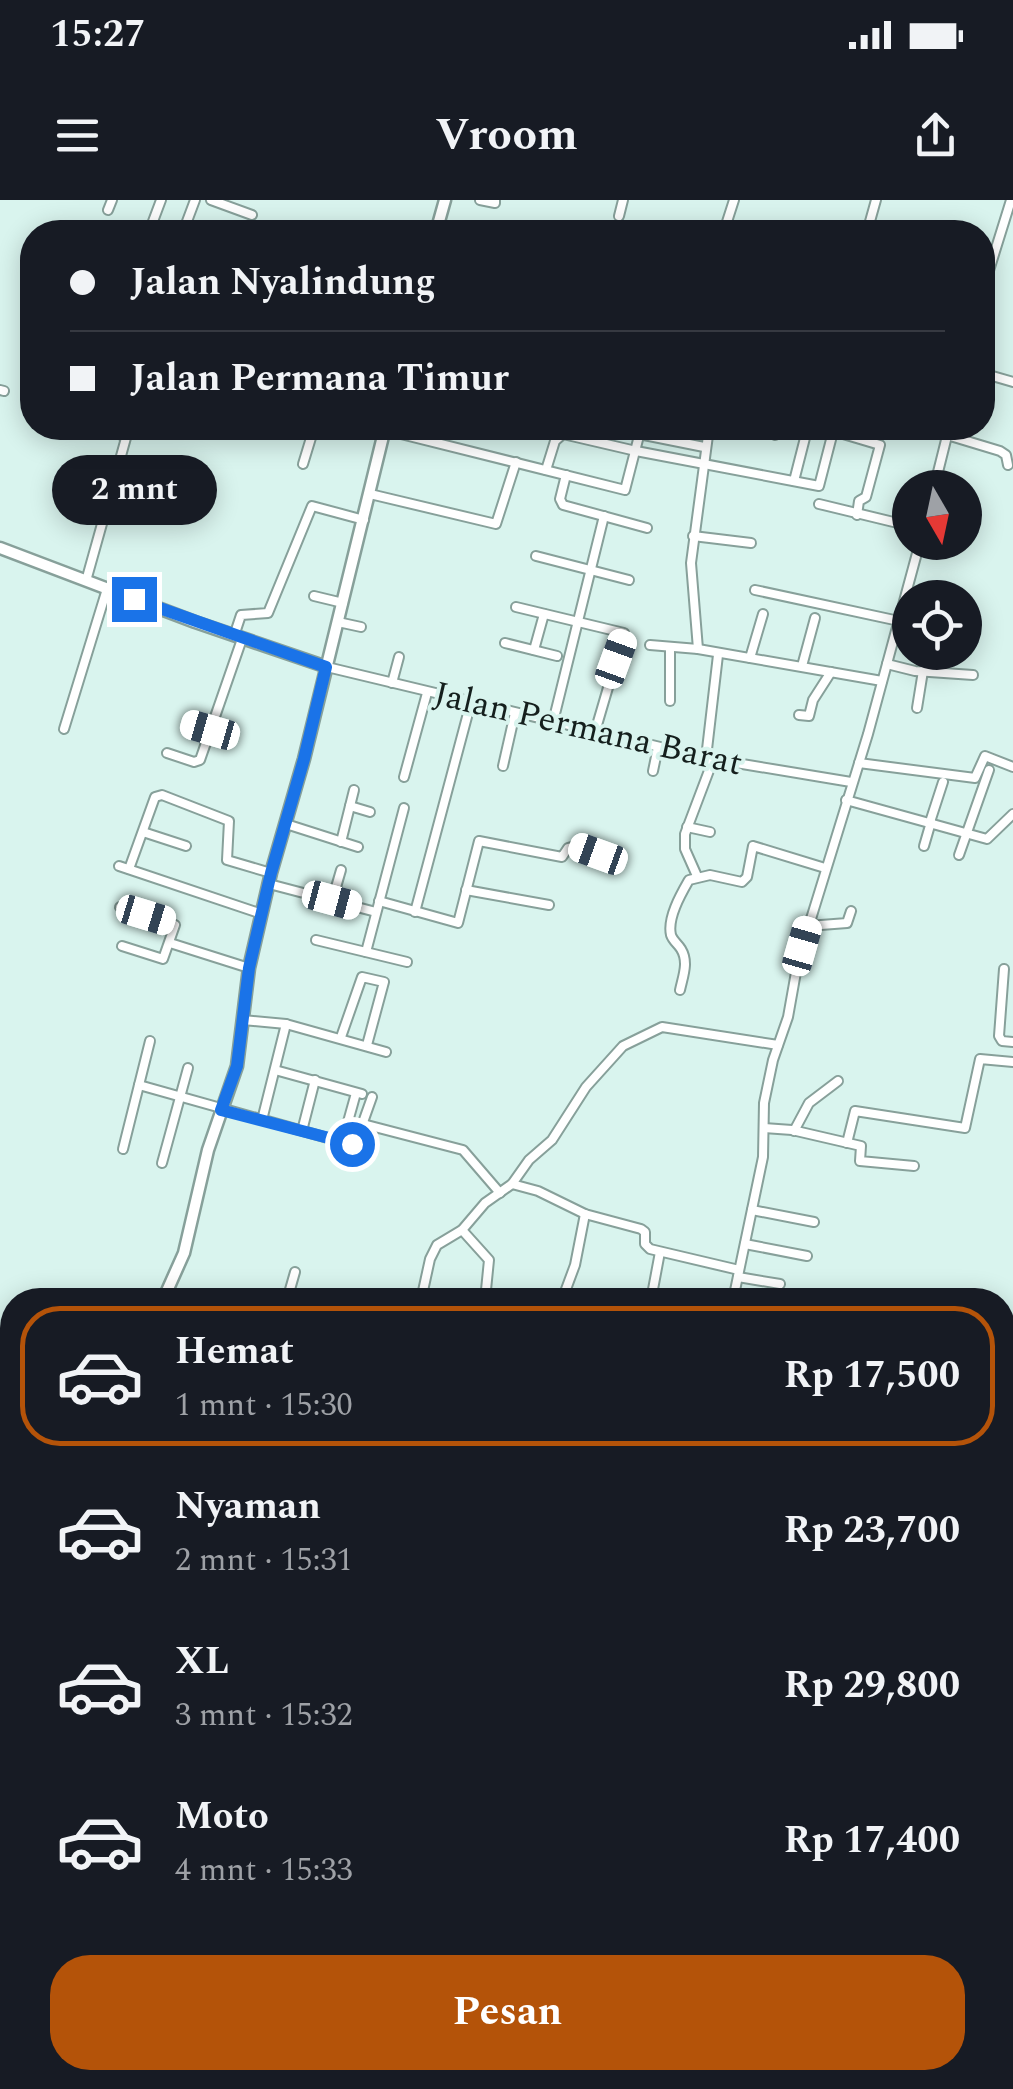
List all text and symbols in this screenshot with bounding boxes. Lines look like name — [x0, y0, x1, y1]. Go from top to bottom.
text: 15:27 — [50, 6, 145, 64]
text: Vroom — [435, 101, 578, 170]
icon: menu — [50, 108, 105, 163]
icon: share — [908, 108, 963, 163]
text: Jalan Nyalindung — [130, 254, 436, 312]
text: Jalan Permana Timur — [130, 350, 509, 408]
callout: 2 mnt — [52, 454, 216, 524]
text: 2 mnt — [91, 465, 178, 514]
north arrow — [892, 470, 982, 560]
map controls — [892, 470, 982, 670]
route end — [112, 577, 157, 622]
button: locate — [892, 580, 982, 670]
car — [592, 626, 640, 692]
street label: Jalan Permana Barat — [428, 668, 748, 790]
car — [177, 707, 243, 753]
car — [565, 830, 631, 878]
car — [299, 878, 365, 922]
car — [113, 892, 179, 938]
car — [779, 913, 825, 979]
route start — [330, 1122, 375, 1167]
text: Hemat — [175, 1323, 294, 1381]
icon: car — [55, 1331, 145, 1421]
text: Rp 17,500 — [784, 1347, 960, 1405]
text: 1 mnt · 15:30 — [175, 1381, 352, 1430]
text: Nyaman — [175, 1478, 321, 1536]
icon: car — [55, 1486, 145, 1576]
text: Rp 23,700 — [784, 1502, 960, 1560]
text: 2 mnt · 15:31 — [175, 1536, 352, 1585]
text: XL — [175, 1633, 229, 1691]
icon: car — [55, 1641, 145, 1731]
text: Rp 29,800 — [784, 1657, 960, 1715]
text: 3 mnt · 15:32 — [175, 1691, 352, 1740]
text: Moto — [175, 1788, 269, 1846]
icon: car — [55, 1796, 145, 1886]
text: Rp 17,400 — [784, 1812, 960, 1870]
text: 4 mnt · 15:33 — [175, 1846, 352, 1895]
button: Pesan — [50, 1955, 965, 2070]

